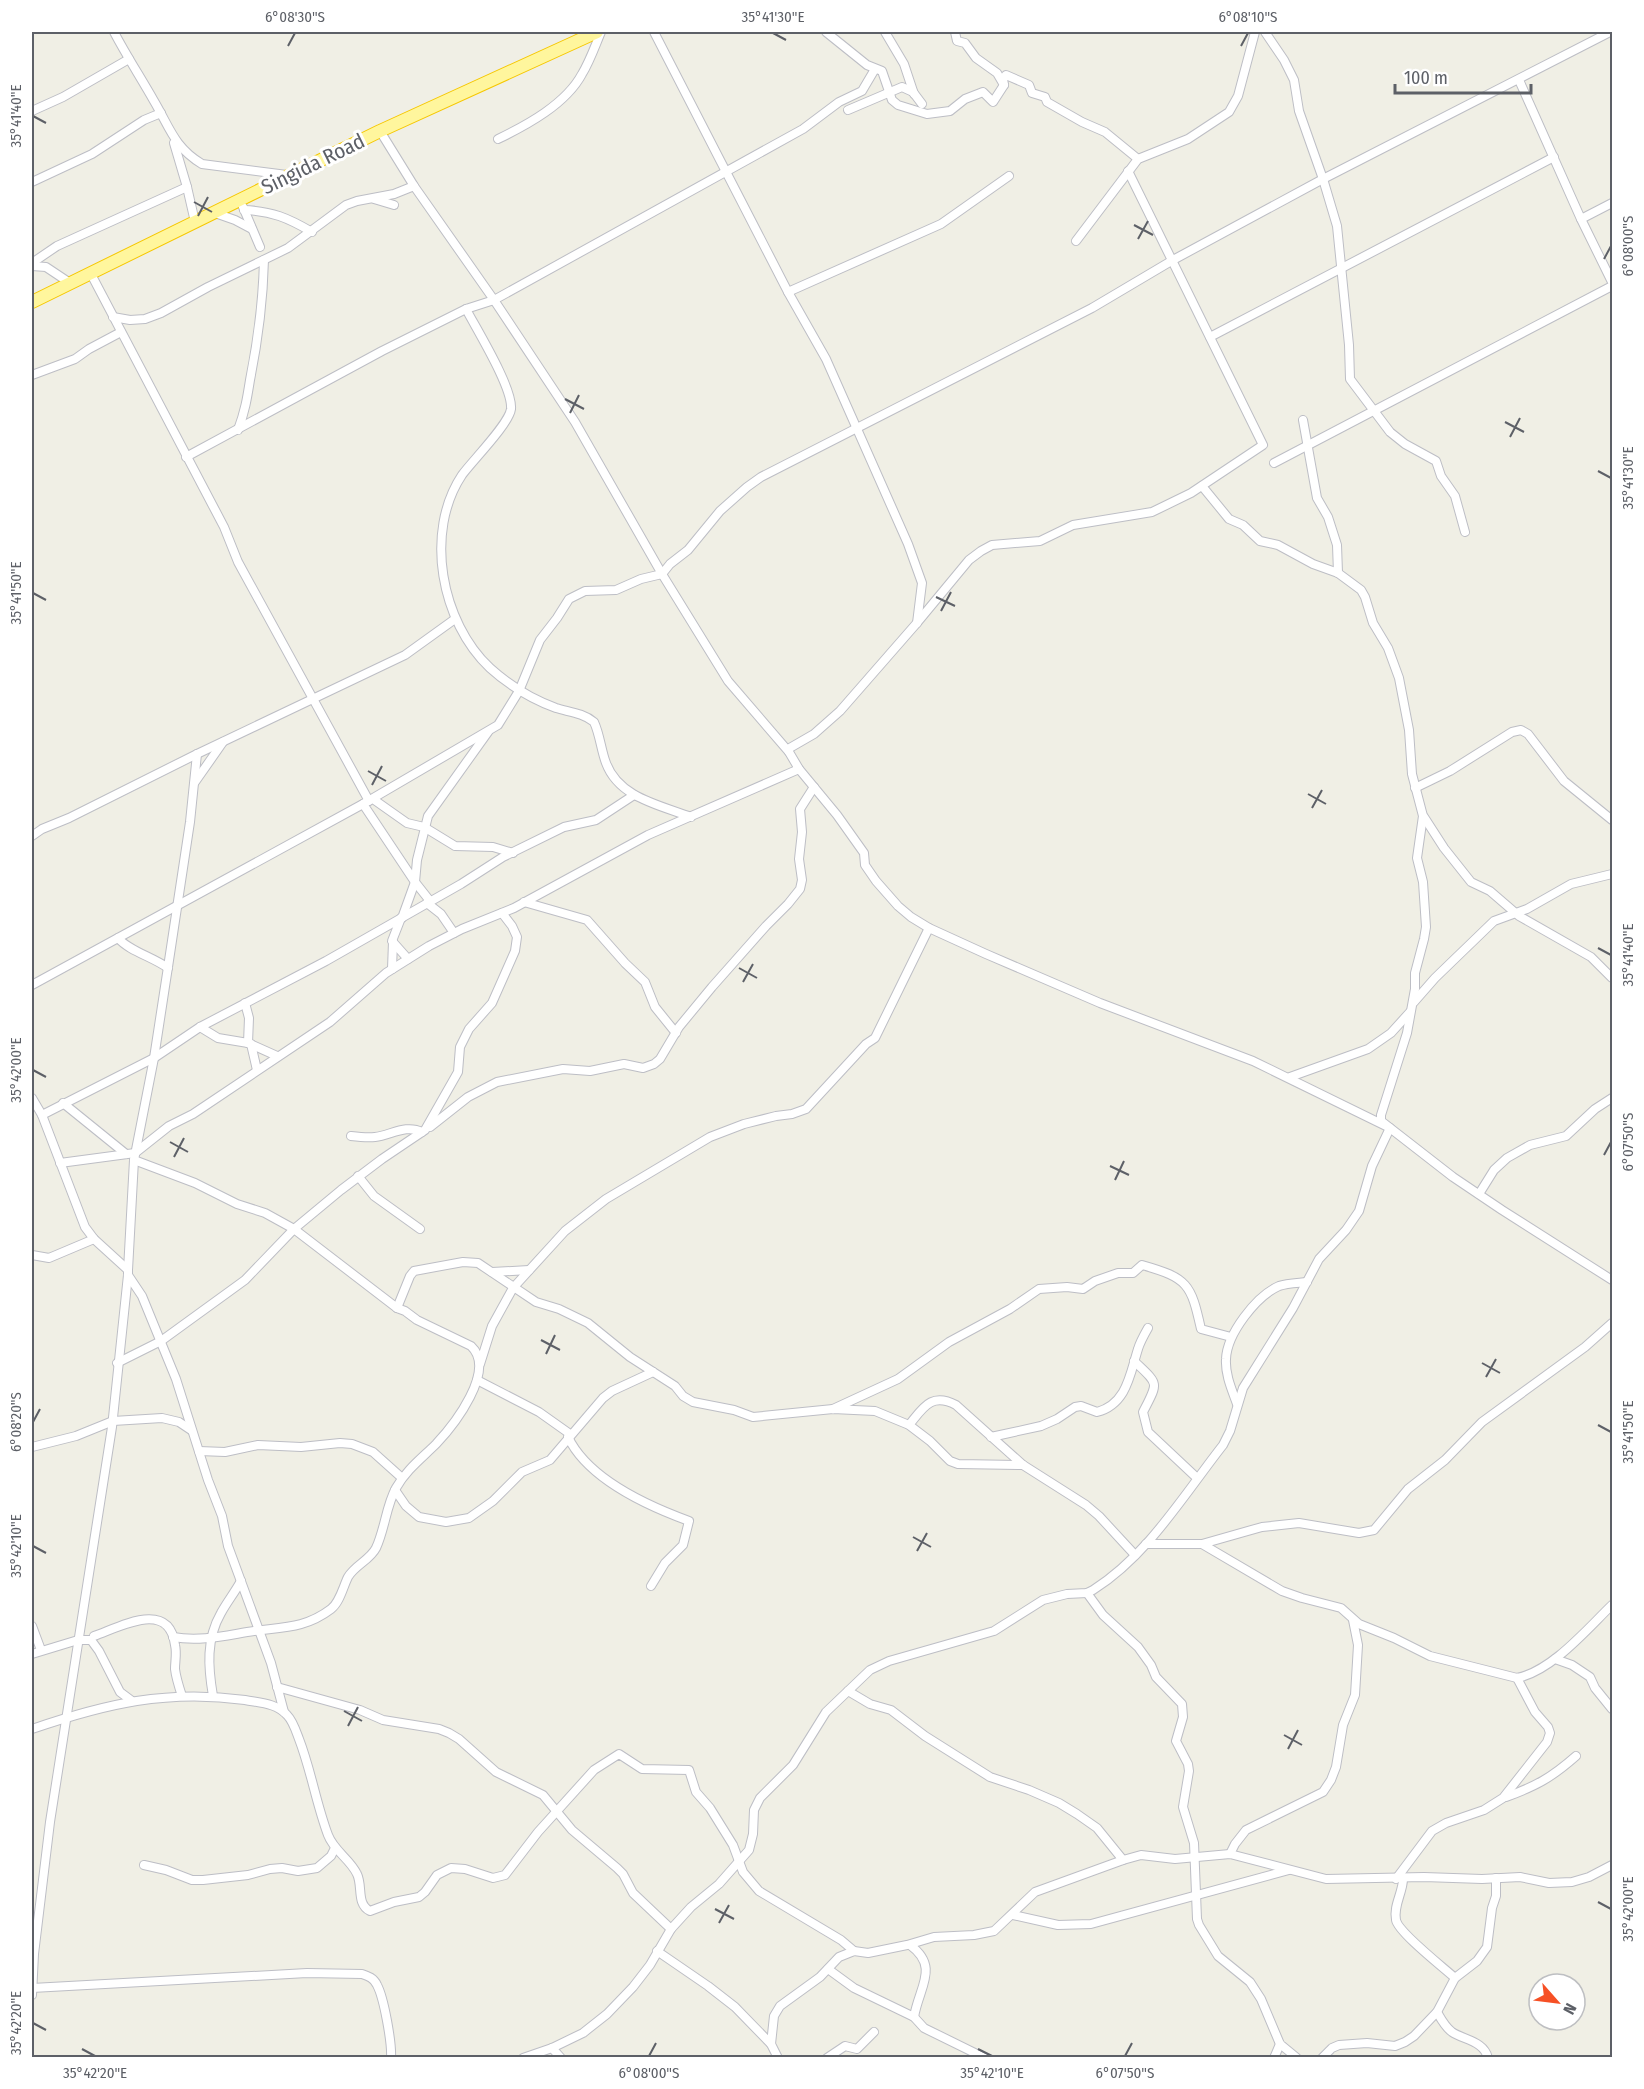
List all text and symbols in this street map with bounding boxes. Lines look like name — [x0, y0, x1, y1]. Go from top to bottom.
text: 6°08'30"S — [265, 8, 325, 26]
text: 35°41'30"E — [741, 8, 805, 26]
text: 6°08'10"S — [1218, 8, 1278, 26]
scale bar — [1395, 57, 1532, 95]
text: 100 m — [1404, 67, 1448, 89]
text: 35°41'40"E — [7, 85, 25, 147]
street label: Singida Road — [257, 128, 369, 200]
text: 6°08'00"S — [1619, 216, 1637, 276]
text: 35°41'30"E — [1619, 446, 1637, 510]
text: 35°41'50"E — [7, 561, 25, 625]
text: 35°41'40"E — [1619, 924, 1637, 986]
text: 35°42'00"E — [7, 1037, 25, 1103]
text: 6°07'50"S — [1619, 1113, 1637, 1171]
text: 6°08'20"S — [7, 1392, 25, 1452]
text: 35°41'50"E — [1619, 1400, 1637, 1464]
text: 35°42'10"E — [7, 1514, 25, 1578]
text: 35°42'00"E — [1619, 1876, 1637, 1942]
north arrow — [1527, 1972, 1587, 2032]
text: 35°42'20"E — [7, 1991, 25, 2055]
text: N — [1559, 2000, 1580, 2018]
text: 35°42'20"E — [63, 2064, 127, 2082]
text: 6°08'00"S — [619, 2064, 679, 2082]
text: 35°42'10"E — [960, 2064, 1024, 2082]
text: 6°07'50"S — [1096, 2064, 1154, 2082]

